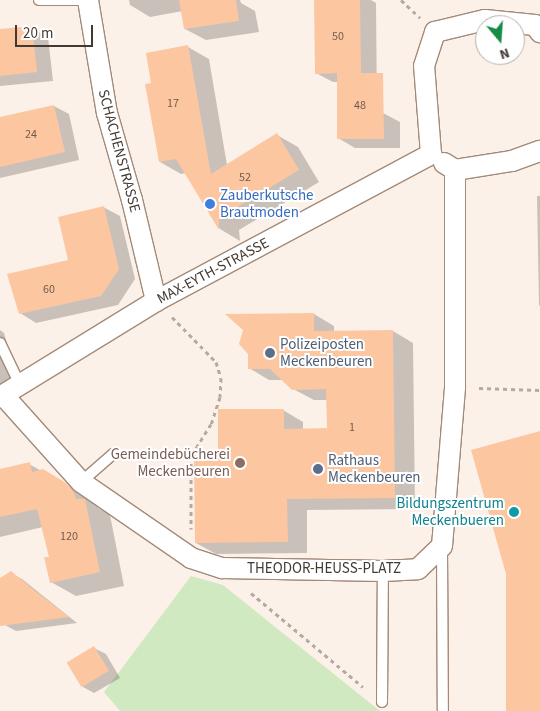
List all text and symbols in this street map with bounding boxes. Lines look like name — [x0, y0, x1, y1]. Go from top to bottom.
scale bar — [18, 15, 95, 47]
north arrow — [475, 15, 525, 65]
text: 20 m — [23, 23, 53, 44]
house number: 50 — [332, 30, 344, 44]
text: N — [497, 42, 512, 64]
street label: SCHACHENSTRASSE — [94, 88, 144, 214]
house number: 17 — [167, 97, 179, 111]
house number: 48 — [354, 99, 366, 113]
house number: 24 — [25, 128, 37, 142]
house number: 52 — [239, 171, 251, 185]
place label: Zauberkutsche Brautmoden — [220, 186, 314, 221]
marker: Zauberkutsche Brautmoden — [204, 198, 216, 210]
street label: MAX-EYTH-STRASSE — [154, 234, 272, 308]
house number: 60 — [43, 283, 55, 297]
place label: Polizeiposten Meckenbeuren — [280, 335, 373, 370]
marker: Polizeiposten Meckenbeuren — [264, 347, 276, 359]
house number: 1 — [349, 421, 355, 435]
place label: Gemeindebücherei Meckenbeuren — [111, 445, 230, 480]
place label: Rathaus Meckenbeuren — [328, 451, 421, 486]
marker: Gemeindebücherei Meckenbeuren — [234, 457, 246, 469]
marker: Rathaus Meckenbeuren — [312, 463, 324, 475]
place label: Bildungszentrum Meckenbueren — [396, 494, 504, 529]
marker: Bildungszentrum Meckenbueren — [508, 506, 520, 518]
house number: 120 — [60, 530, 78, 544]
street label: THEODOR-HEUSS-PLATZ — [247, 560, 401, 578]

